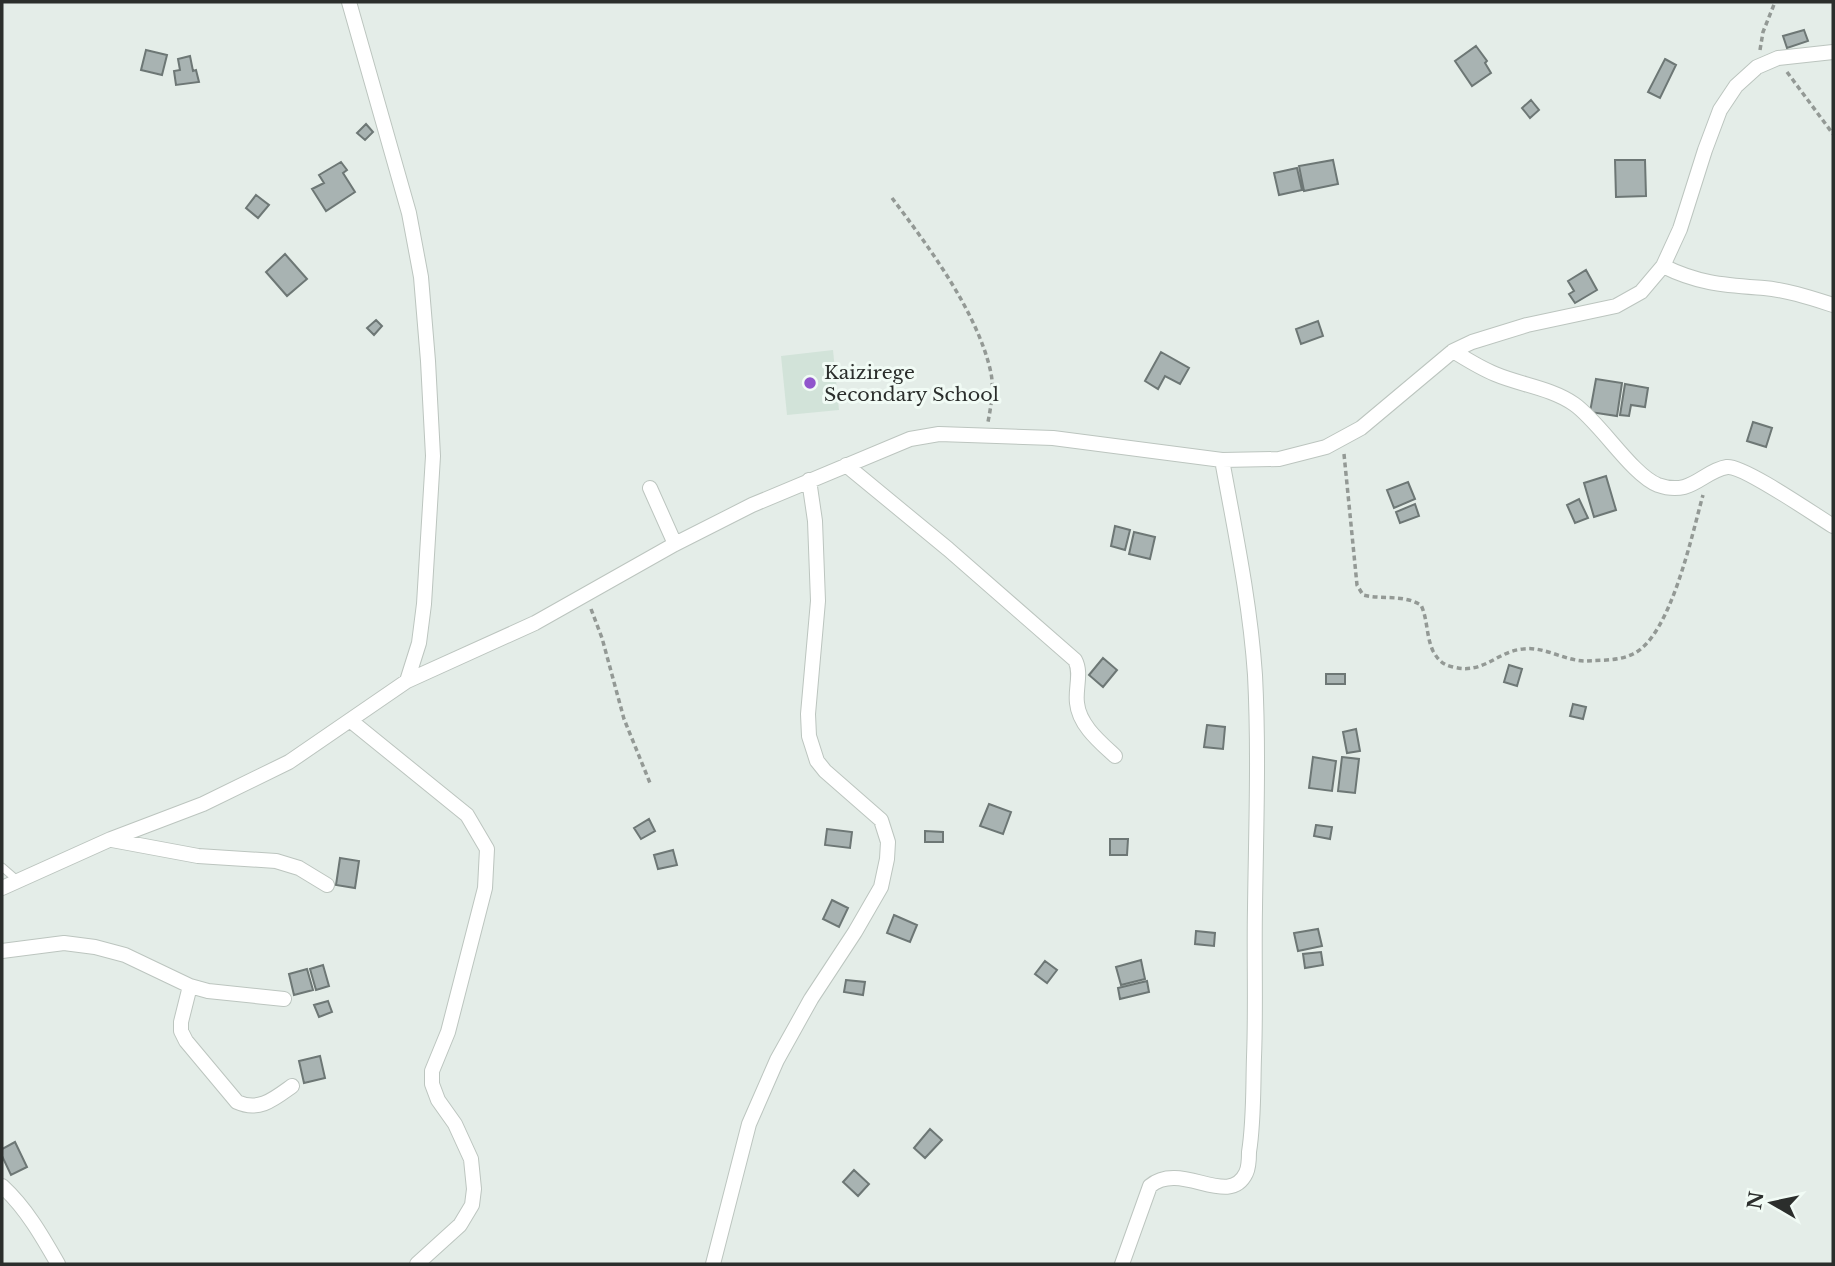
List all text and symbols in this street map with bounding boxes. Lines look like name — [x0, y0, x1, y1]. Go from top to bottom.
place label: Kaizirege Secondary School — [824, 361, 999, 406]
marker: Kaizirege Secondary School — [802, 375, 818, 391]
north arrow — [1737, 1168, 1807, 1238]
text: N — [1743, 1190, 1768, 1211]

